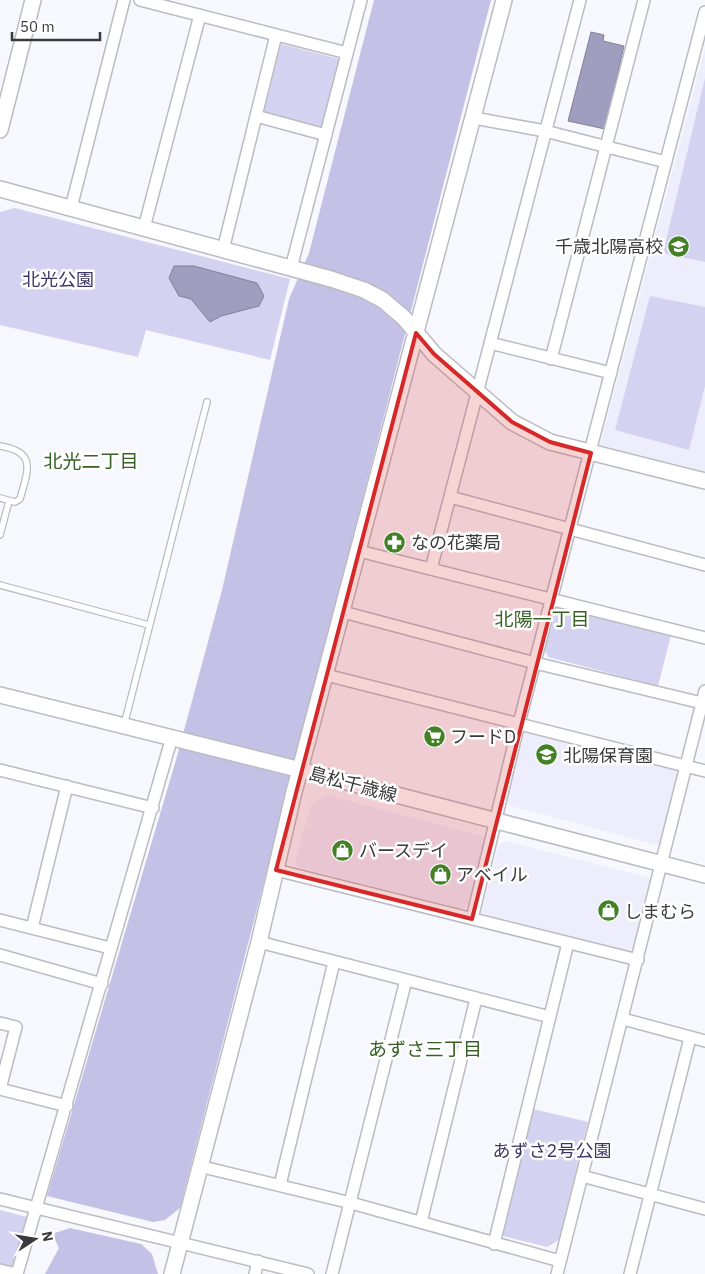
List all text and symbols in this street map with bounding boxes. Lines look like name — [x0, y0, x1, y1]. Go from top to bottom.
scale bar — [12, 10, 100, 42]
text: 50 m — [20, 17, 55, 36]
school or university icon: 千歳北陽高校 — [667, 234, 691, 258]
place label: 千歳北陽高校 — [555, 235, 663, 258]
park label: 北光公園 — [22, 268, 94, 291]
district label: 北光二丁目 — [43, 449, 139, 473]
pharmacy icon: なの花薬局 — [383, 530, 407, 554]
place label: なの花薬局 — [411, 531, 501, 554]
district label: 北陽一丁目 — [494, 607, 590, 631]
supermarket icon: フードD — [422, 724, 446, 748]
place label: フードD — [450, 725, 516, 748]
school or university icon: 北陽保育園 — [535, 743, 559, 767]
place label: 北陽保育園 — [563, 744, 653, 767]
street label: 島松千歳線 — [307, 761, 399, 807]
shop icon: バースデイ — [331, 838, 355, 862]
place label: バースデイ — [359, 839, 448, 862]
shop icon: アベイル — [428, 862, 452, 886]
place label: アベイル — [456, 863, 528, 886]
shop icon: しまむら — [596, 899, 620, 923]
place label: しまむら — [624, 900, 696, 923]
district label: あずさ三丁目 — [368, 1037, 482, 1061]
park label: あずさ2号公園 — [493, 1139, 611, 1162]
north arrow — [10, 1214, 60, 1264]
text: N — [38, 1229, 58, 1243]

